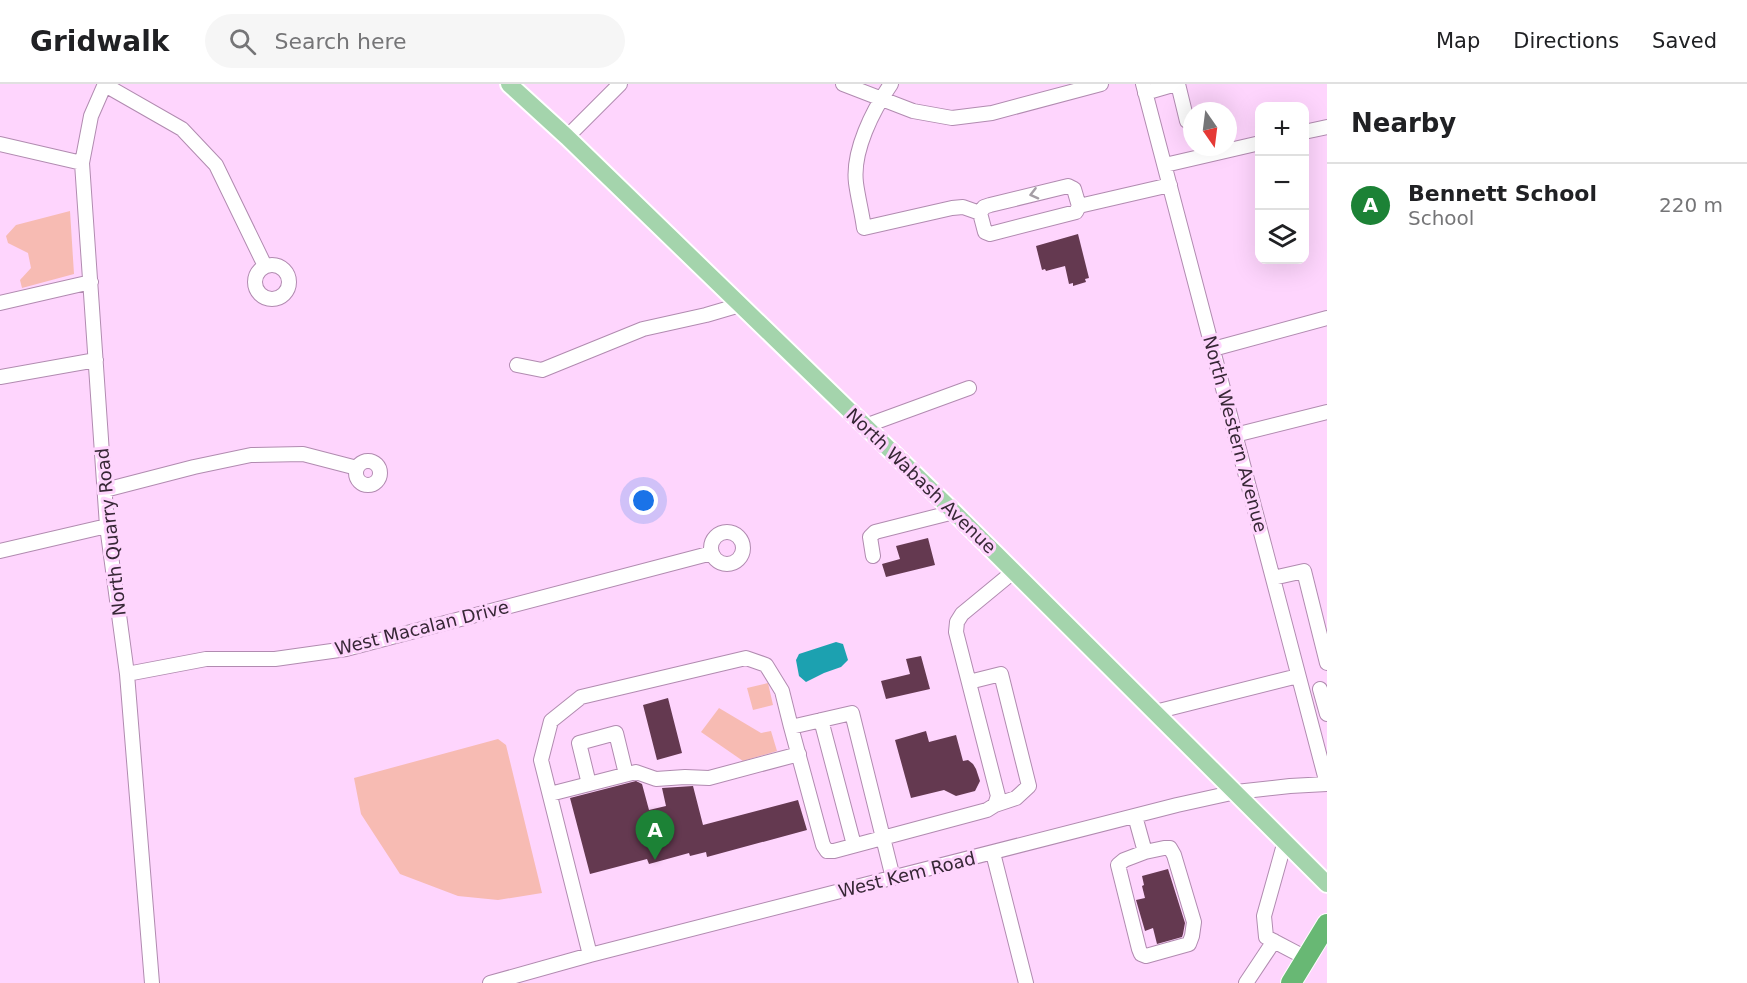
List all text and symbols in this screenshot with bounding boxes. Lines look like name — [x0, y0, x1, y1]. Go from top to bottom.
search box — [205, 14, 625, 68]
text: Gridwalk — [30, 25, 169, 58]
icon: search — [226, 25, 259, 58]
text: Search here — [274, 29, 407, 54]
text: Map — [1436, 29, 1480, 53]
text: Directions — [1513, 29, 1619, 53]
text: Saved — [1652, 29, 1717, 53]
north arrow — [1183, 102, 1237, 156]
map controls — [1255, 102, 1309, 264]
button: + — [1255, 102, 1309, 156]
text: Nearby — [1351, 108, 1456, 138]
button: − — [1255, 156, 1309, 210]
text: Bennett School — [1408, 181, 1597, 206]
one-way arrow — [1030, 186, 1040, 199]
text: A — [1363, 193, 1378, 217]
text: 220 m — [1659, 193, 1723, 217]
text: School — [1408, 206, 1474, 230]
button: layers — [1255, 210, 1309, 264]
street label: North Western Avenue — [1199, 333, 1272, 534]
street label: North Wabash Avenue — [842, 404, 1000, 558]
street label: North Quarry Road — [91, 447, 130, 617]
your location — [629, 486, 658, 515]
street label: West Macalan Drive — [333, 596, 511, 659]
pin: A — [636, 810, 674, 860]
street label: West Kem Road — [836, 847, 978, 902]

